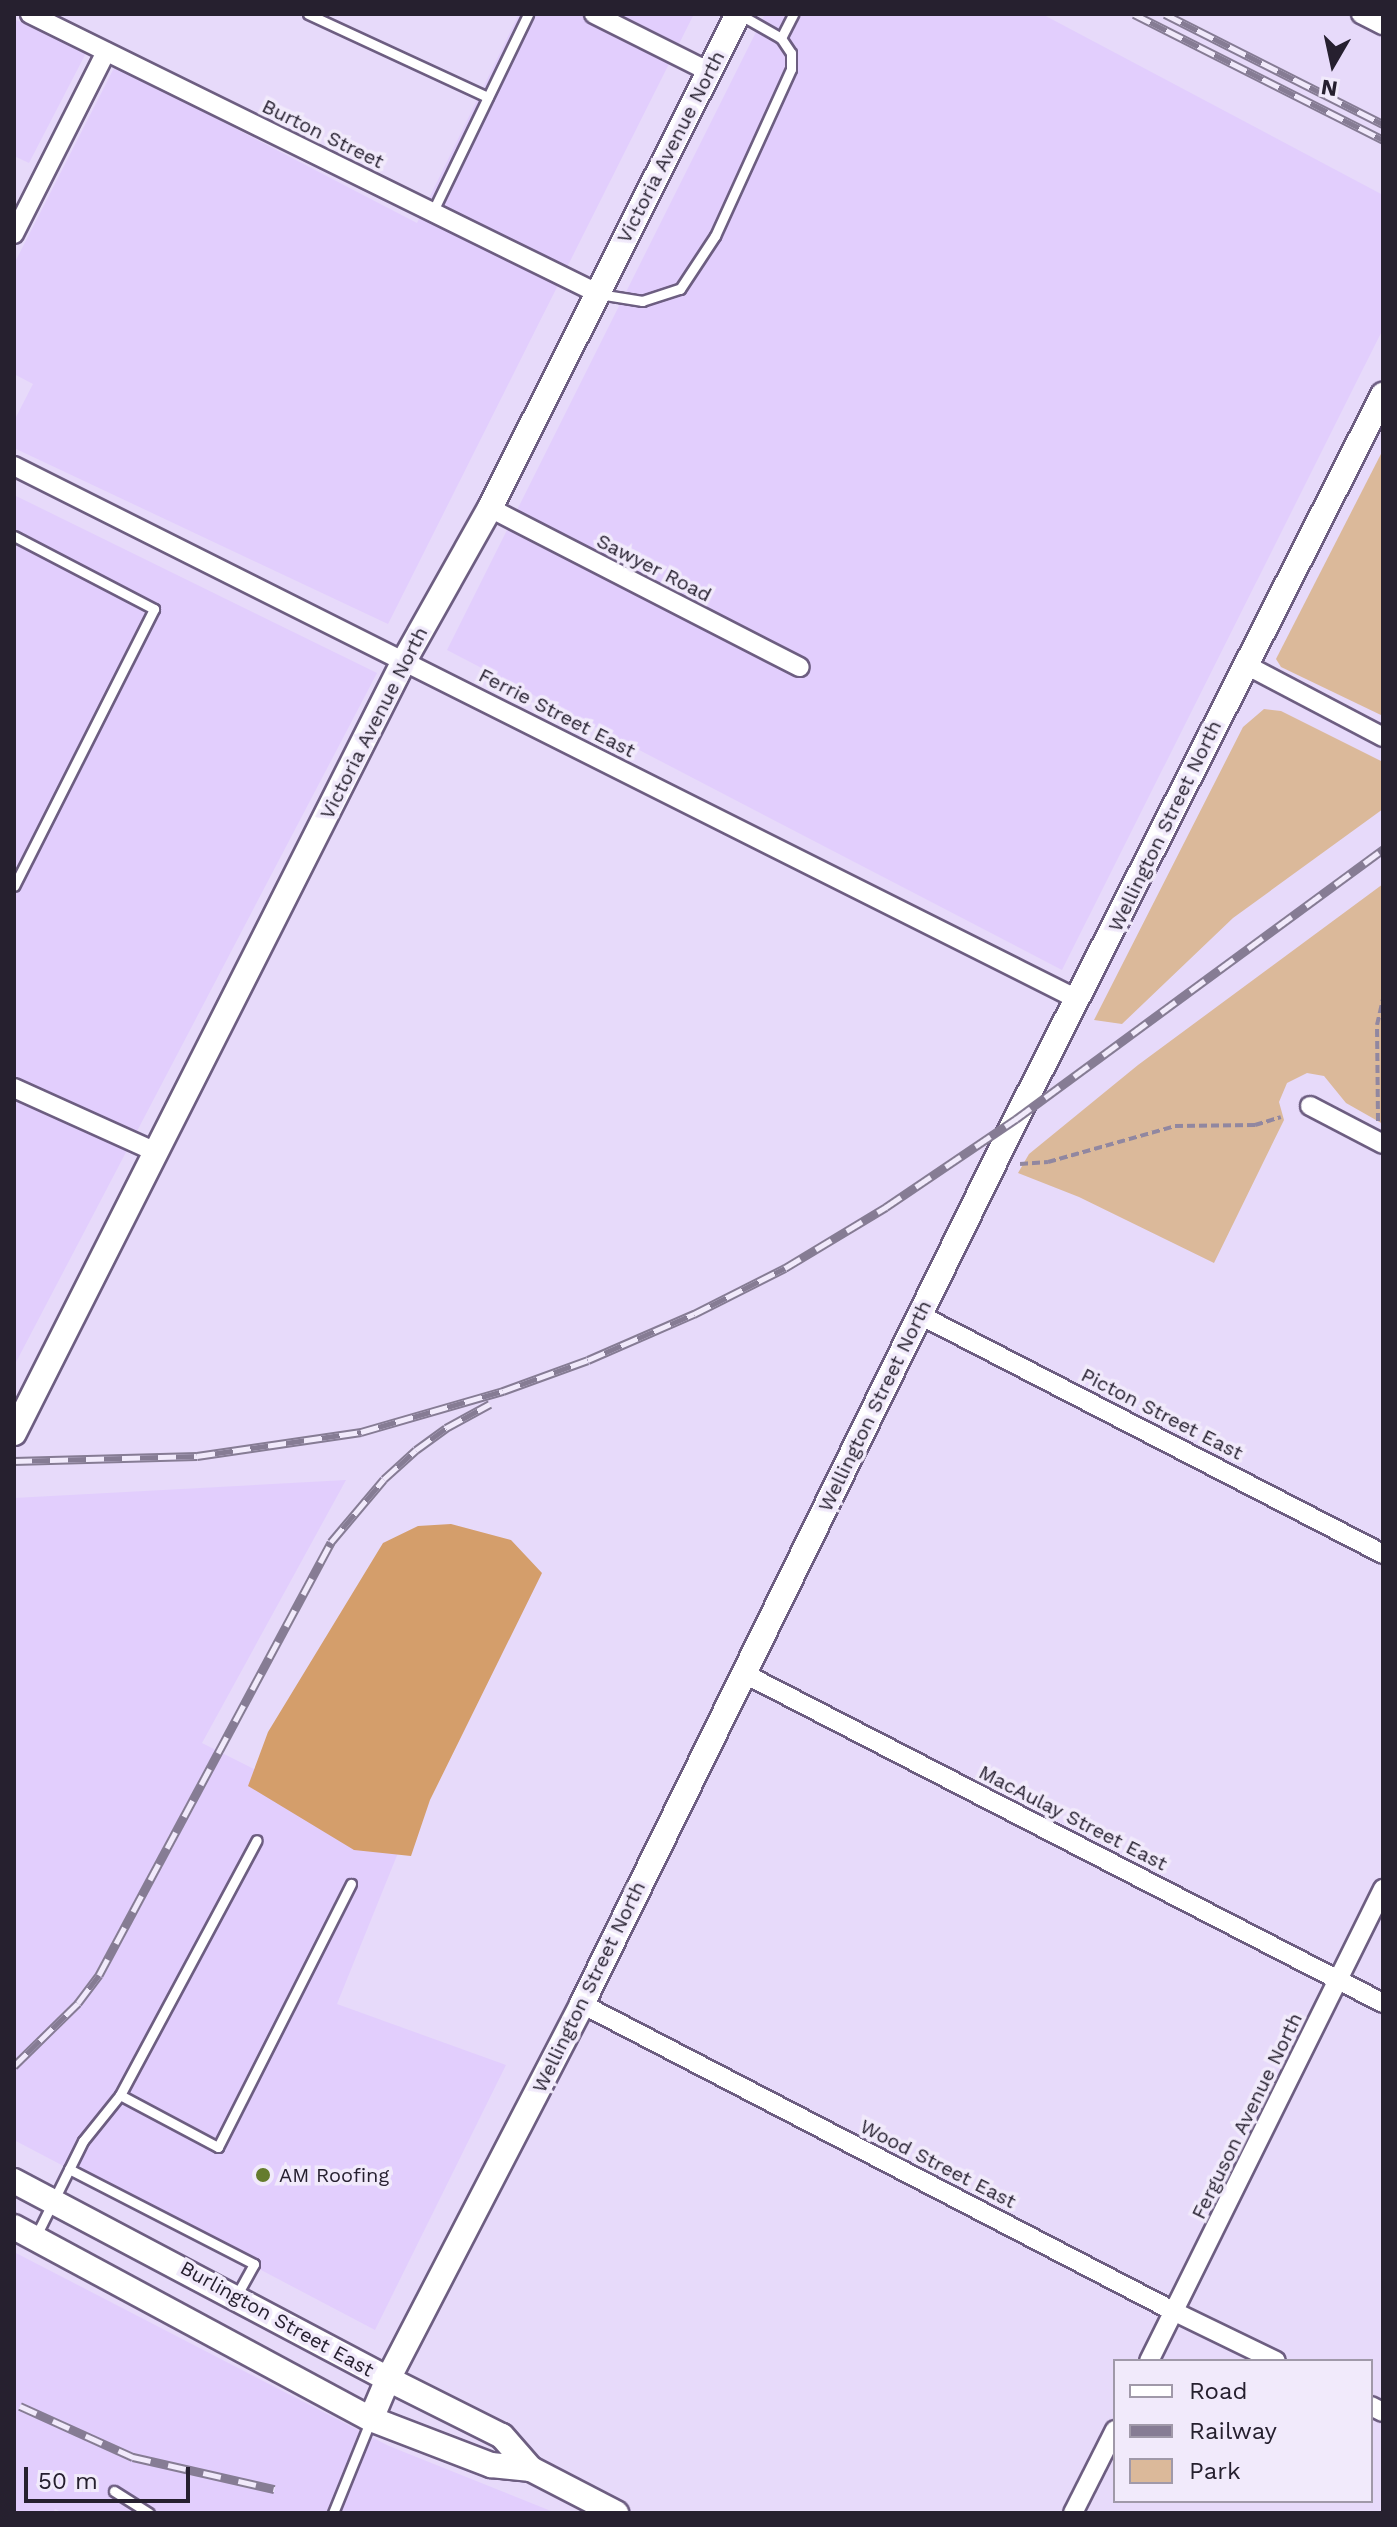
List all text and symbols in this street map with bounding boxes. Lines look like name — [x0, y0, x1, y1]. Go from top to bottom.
north arrow — [1293, 24, 1373, 104]
street label: Victoria Avenue North — [612, 46, 730, 248]
text: N — [1319, 75, 1339, 102]
street label: Burton Street — [258, 94, 388, 174]
street label: Sawyer Road — [592, 529, 716, 607]
street label: Victoria Avenue North — [315, 622, 433, 824]
street label: Ferrie Street East — [475, 663, 639, 763]
street label: Wellington Street North — [1103, 716, 1227, 936]
street label: Wellington Street North — [813, 1296, 937, 1516]
street label: Picton Street East — [1077, 1363, 1247, 1465]
street label: MacAulay Street East — [975, 1760, 1171, 1876]
street label: Wellington Street North — [527, 1877, 651, 2097]
street label: Ferguson Avenue North — [1186, 2009, 1308, 2223]
street label: Wood Street East — [856, 2114, 1020, 2214]
place label: AM Roofing — [279, 2163, 389, 2187]
marker: AM Roofing — [254, 2166, 272, 2184]
street label: Burlington Street East — [176, 2256, 378, 2382]
legend — [1113, 2359, 1373, 2503]
text: Road — [1189, 2377, 1248, 2405]
text: Railway — [1189, 2417, 1277, 2445]
scale bar — [28, 2451, 194, 2501]
text: Park — [1189, 2457, 1241, 2485]
text: 50 m — [38, 2467, 98, 2495]

